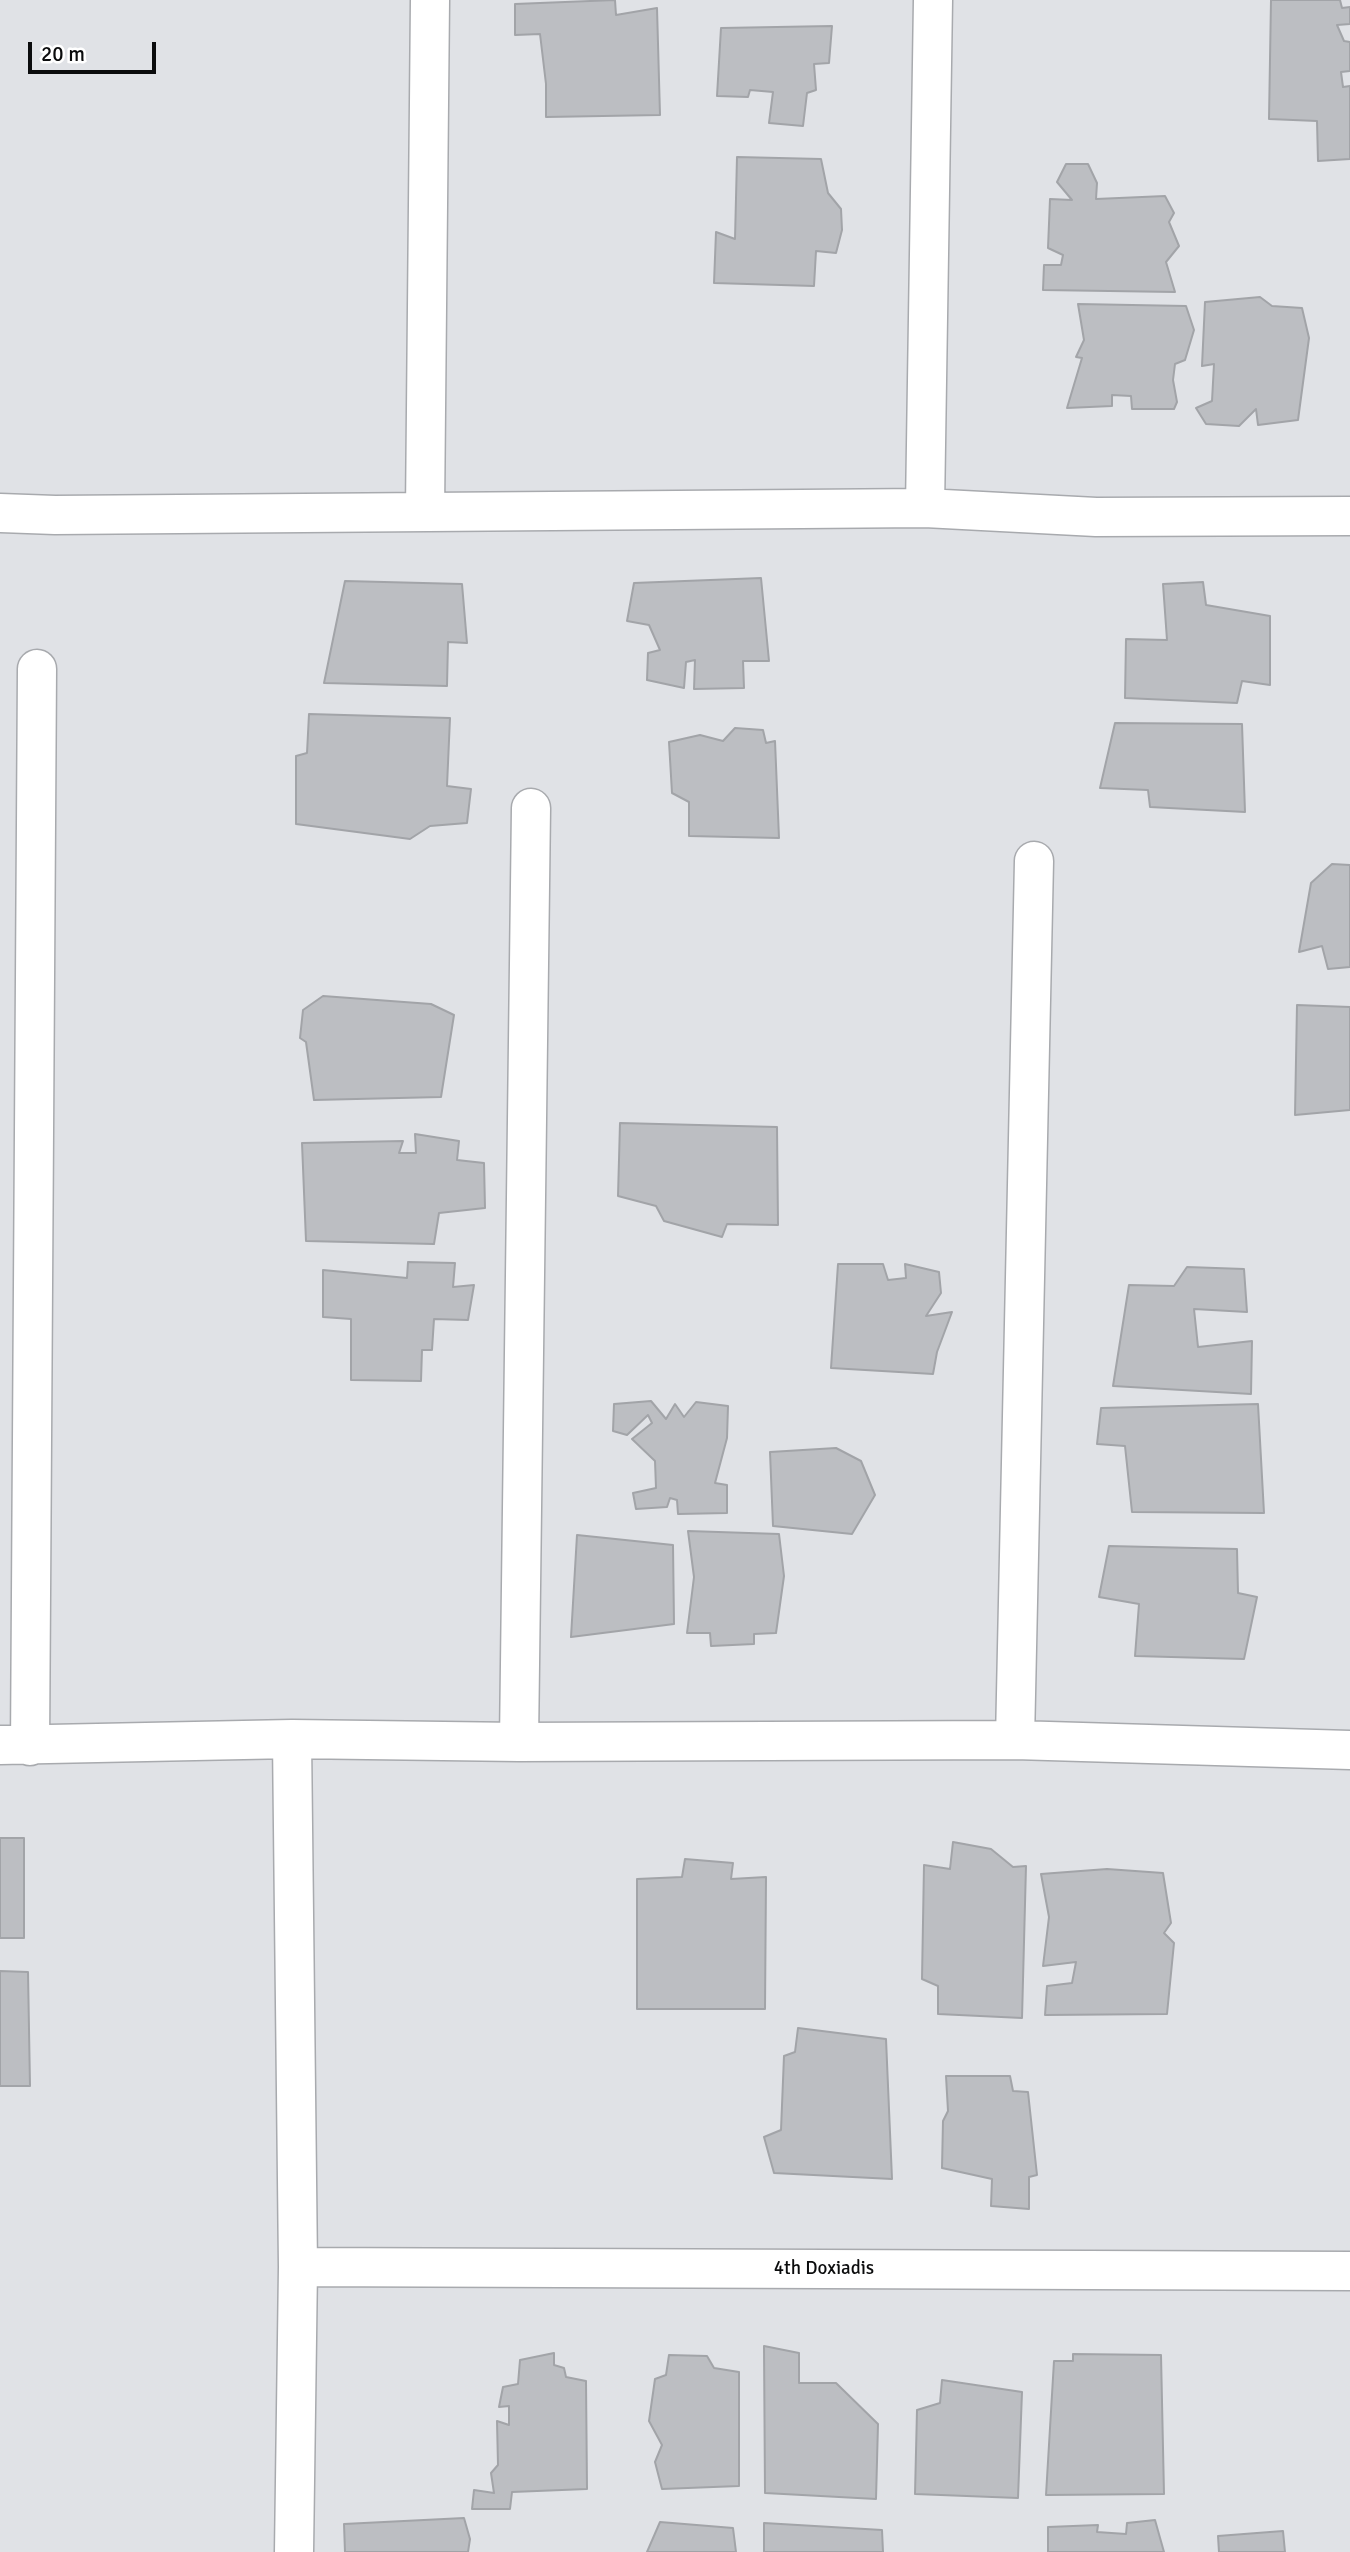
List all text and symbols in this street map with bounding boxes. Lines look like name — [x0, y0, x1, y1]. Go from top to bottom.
scale bar — [32, 28, 159, 72]
text: 20 m — [41, 41, 85, 67]
street label: 4th Doxiadis — [774, 2258, 874, 2280]

